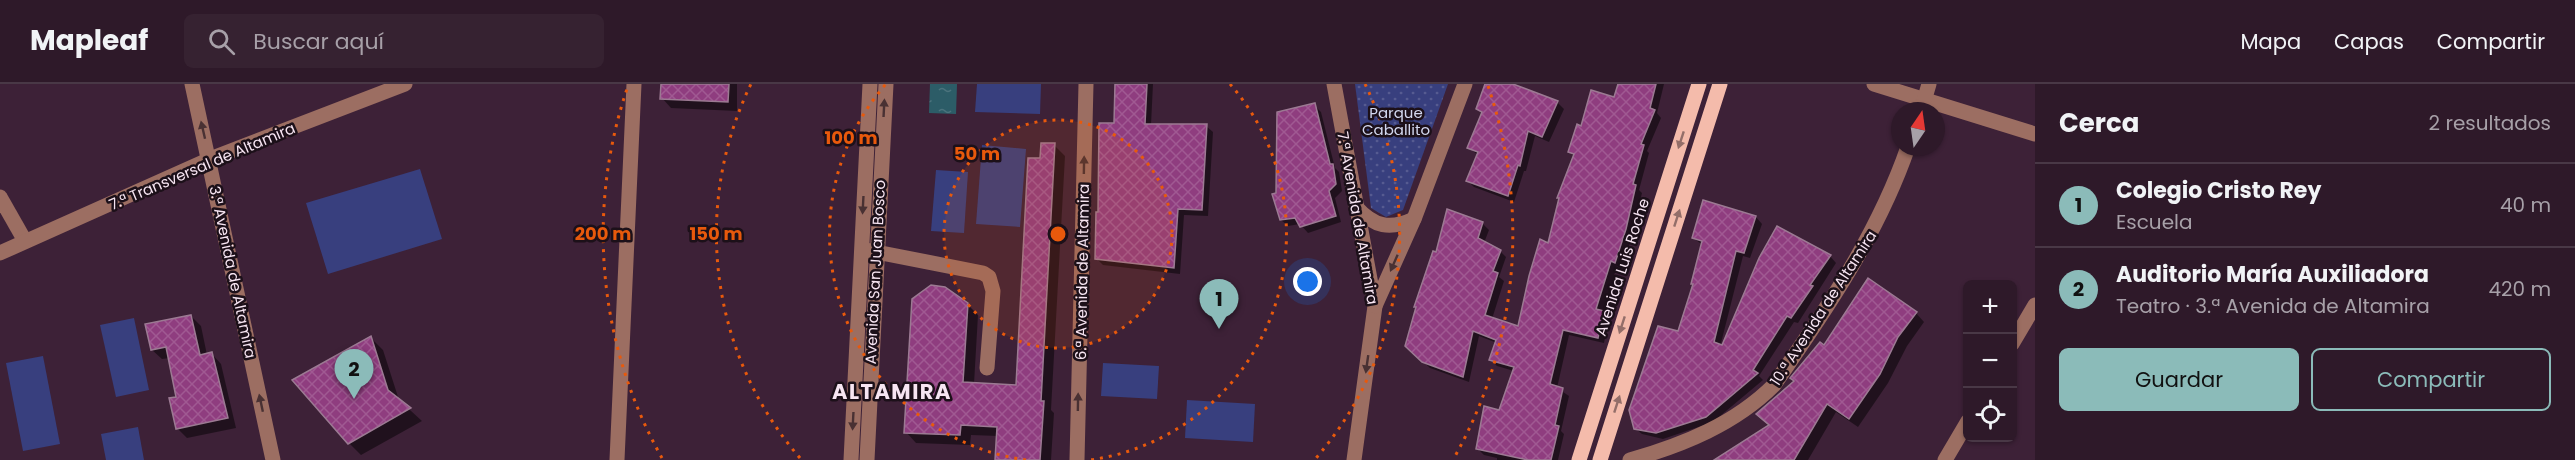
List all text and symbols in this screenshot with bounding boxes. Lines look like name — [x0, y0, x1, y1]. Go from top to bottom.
search box — [184, 14, 604, 68]
text: Mapleaf — [30, 21, 148, 60]
icon: search — [205, 25, 238, 58]
text: Buscar aquí — [253, 26, 384, 57]
text: Mapa — [2240, 27, 2301, 56]
text: Capas — [2334, 27, 2404, 56]
text: Compartir — [2437, 27, 2545, 56]
one-way arrow — [880, 98, 889, 117]
park label: Parque Caballito — [1362, 102, 1430, 140]
north arrow — [1891, 102, 1945, 156]
text: Cerca — [2059, 105, 2139, 141]
text: 2 resultados — [2429, 109, 2551, 137]
street label: 7.ª Transversal de Altamira — [106, 117, 298, 215]
one-way arrow — [197, 121, 207, 139]
text: 100 m — [824, 125, 878, 150]
street label: 7.ª Avenida de Altamira — [1332, 130, 1384, 306]
one-way arrow — [1676, 131, 1685, 149]
text: 50 m — [954, 141, 1000, 166]
one-way arrow — [1080, 155, 1089, 174]
text: Colegio Cristo Rey — [2116, 175, 2321, 206]
street label: Avenida San Juan Bosco — [860, 179, 890, 365]
street label: 3.ª Avenida de Altamira — [204, 184, 262, 360]
street label: 6.ª Avenida de Altamira — [1070, 184, 1094, 360]
text: 1 — [2075, 191, 2082, 219]
text: 40 m — [2500, 191, 2551, 219]
street label: Avenida Luis Roche — [1590, 195, 1654, 339]
one-way arrow — [859, 196, 868, 215]
text: Escuela — [2116, 208, 2192, 236]
one-way arrow — [1672, 209, 1682, 227]
text: 200 m — [575, 221, 631, 246]
text: 150 m — [689, 221, 743, 246]
centre of rings — [1048, 224, 1068, 244]
street label: 10.ª Avenida de Altamira — [1765, 226, 1881, 390]
one-way arrow — [1389, 254, 1399, 272]
text: Auditorio María Auxiliadora — [2116, 259, 2429, 290]
your location — [1293, 267, 1322, 296]
text: 2 — [2073, 275, 2084, 303]
text: 420 m — [2488, 275, 2551, 303]
pin: 1 — [1200, 280, 1238, 329]
map controls — [1963, 280, 2017, 442]
button: + — [1963, 280, 2017, 334]
text: Teatro · 3.ª Avenida de Altamira — [2116, 292, 2430, 320]
one-way arrow — [1617, 316, 1626, 334]
button: − — [1963, 334, 2017, 388]
button: Guardar — [2059, 348, 2299, 411]
button: Compartir — [2311, 348, 2551, 411]
pin: 2 — [334, 350, 374, 399]
one-way arrow — [1362, 355, 1371, 374]
district label: ALTAMIRA — [832, 377, 952, 406]
button: locate — [1963, 388, 2017, 442]
one-way arrow — [1074, 392, 1083, 411]
one-way arrow — [256, 393, 265, 412]
one-way arrow — [1613, 395, 1622, 413]
one-way arrow — [848, 412, 857, 431]

